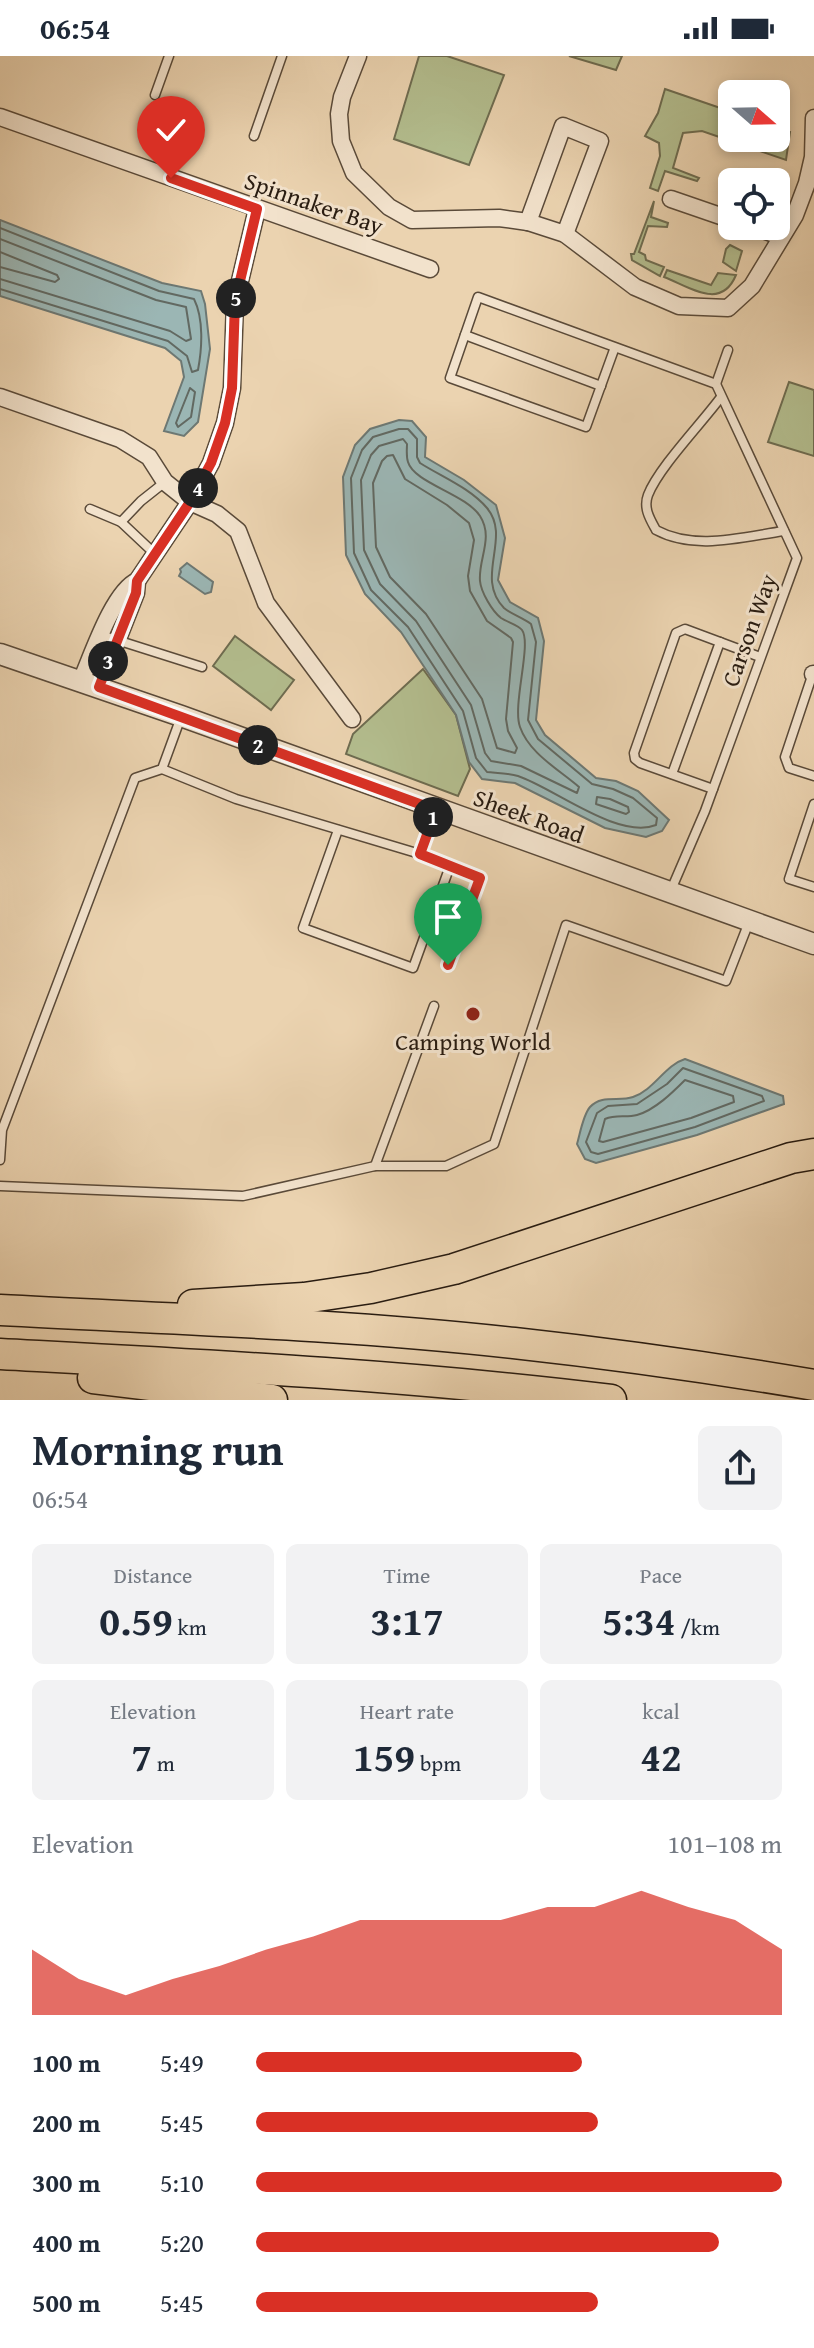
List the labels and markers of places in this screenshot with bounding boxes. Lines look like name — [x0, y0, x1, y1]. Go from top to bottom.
pin — [137, 96, 205, 178]
pin: 5 — [216, 278, 256, 318]
pin: 4 — [178, 468, 218, 508]
pin: 3 — [88, 641, 128, 681]
pin: 2 — [238, 725, 278, 765]
pin: 1 — [413, 797, 453, 837]
pin — [414, 883, 482, 965]
marker: Camping World — [464, 1005, 482, 1023]
place label: Camping World — [395, 1024, 551, 1059]

